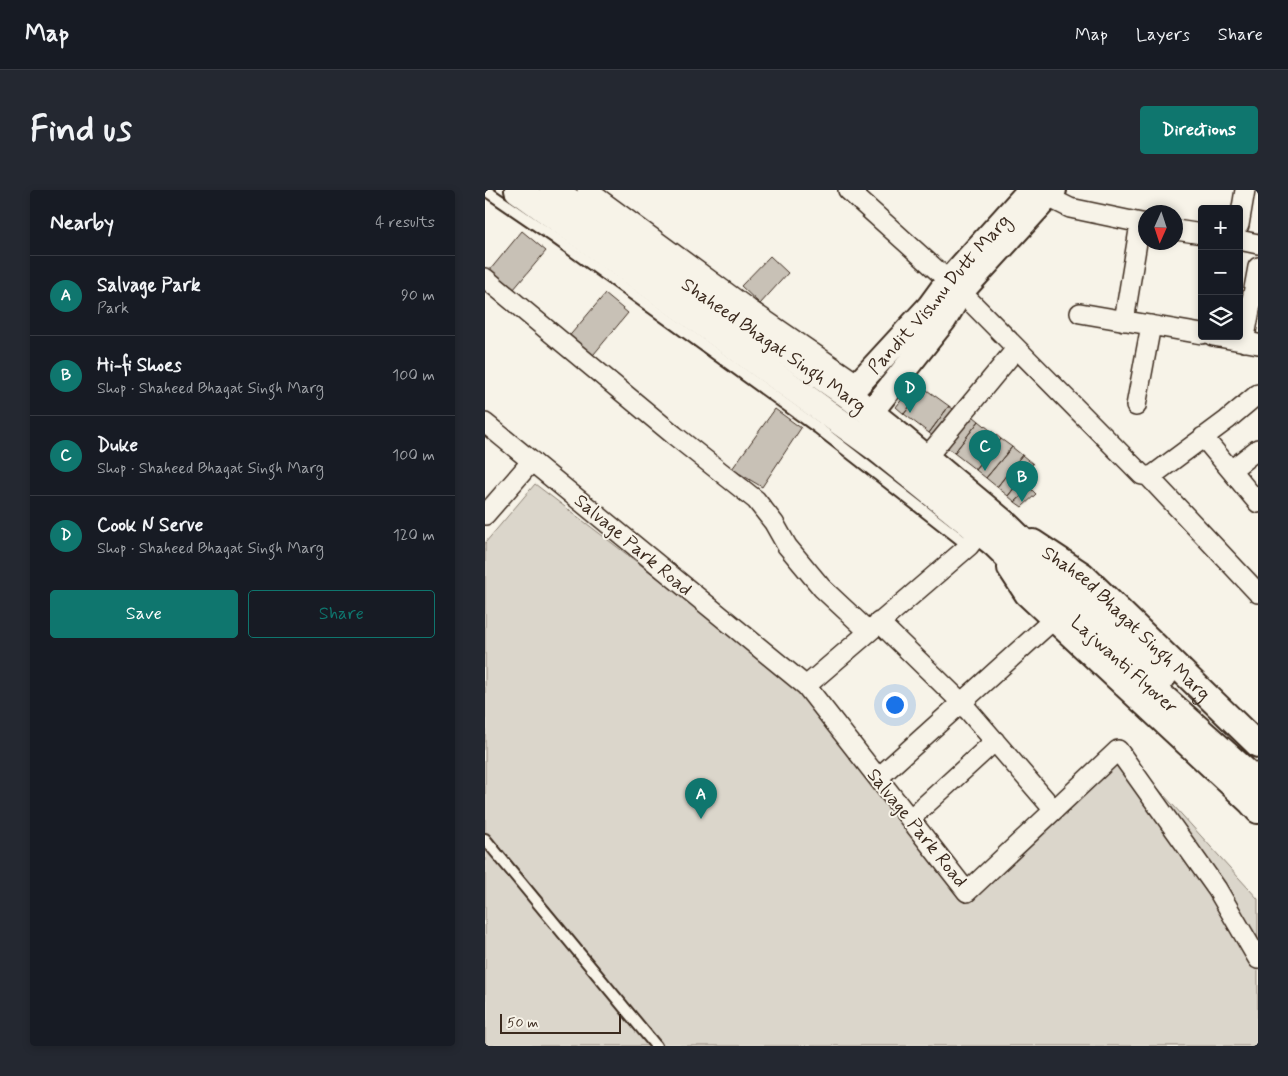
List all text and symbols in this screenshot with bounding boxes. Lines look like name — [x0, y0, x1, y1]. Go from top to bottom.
text: Map — [25, 19, 69, 50]
text: Map — [1075, 23, 1108, 47]
text: Layers — [1136, 23, 1190, 47]
text: Share — [1218, 23, 1263, 47]
button: Directions — [1140, 106, 1258, 154]
text: Find us — [30, 107, 132, 153]
north arrow — [1138, 205, 1183, 250]
map controls — [1198, 205, 1243, 340]
button: + — [1198, 205, 1243, 250]
text: Nearby — [50, 209, 114, 237]
street label: Pandit Vishnu Dutt Marg — [863, 209, 1018, 380]
text: 4 results — [375, 212, 435, 233]
button: − — [1198, 250, 1243, 295]
street label: Shaheed Bhagat Singh Marg — [676, 272, 871, 421]
text: Salvage Park — [97, 273, 201, 298]
text: A — [61, 285, 71, 306]
text: 90 m — [401, 285, 435, 306]
button: layers — [1198, 295, 1243, 340]
text: Park — [97, 298, 129, 319]
text: Hi-fi Shoes — [97, 353, 182, 378]
text: B — [61, 365, 71, 386]
text: 100 m — [392, 365, 435, 386]
pin: D — [894, 372, 926, 413]
text: Shop · Shaheed Bhagat Singh Marg — [97, 378, 324, 399]
pin: C — [969, 430, 1001, 471]
text: Duke — [97, 433, 138, 458]
text: C — [60, 445, 72, 466]
text: 100 m — [392, 445, 435, 466]
text: Shop · Shaheed Bhagat Singh Marg — [97, 458, 324, 479]
pin: B — [1006, 461, 1038, 502]
street label: Salvage Park Road — [568, 488, 697, 603]
text: Cook N Serve — [97, 513, 203, 538]
text: D — [60, 525, 72, 546]
text: 120 m — [393, 525, 435, 546]
text: Shop · Shaheed Bhagat Singh Marg — [97, 538, 324, 559]
street label: Shaheed Bhagat Singh Marg — [1037, 540, 1216, 708]
button: Save — [50, 590, 238, 638]
button: Share — [248, 590, 435, 638]
street label: Lajwanti Flyover — [1065, 610, 1183, 720]
your location — [882, 692, 908, 718]
street label: Salvage Park Road — [860, 763, 973, 893]
pin: A — [685, 778, 717, 819]
scale bar — [500, 1011, 621, 1034]
text: 50 m — [507, 1014, 538, 1032]

